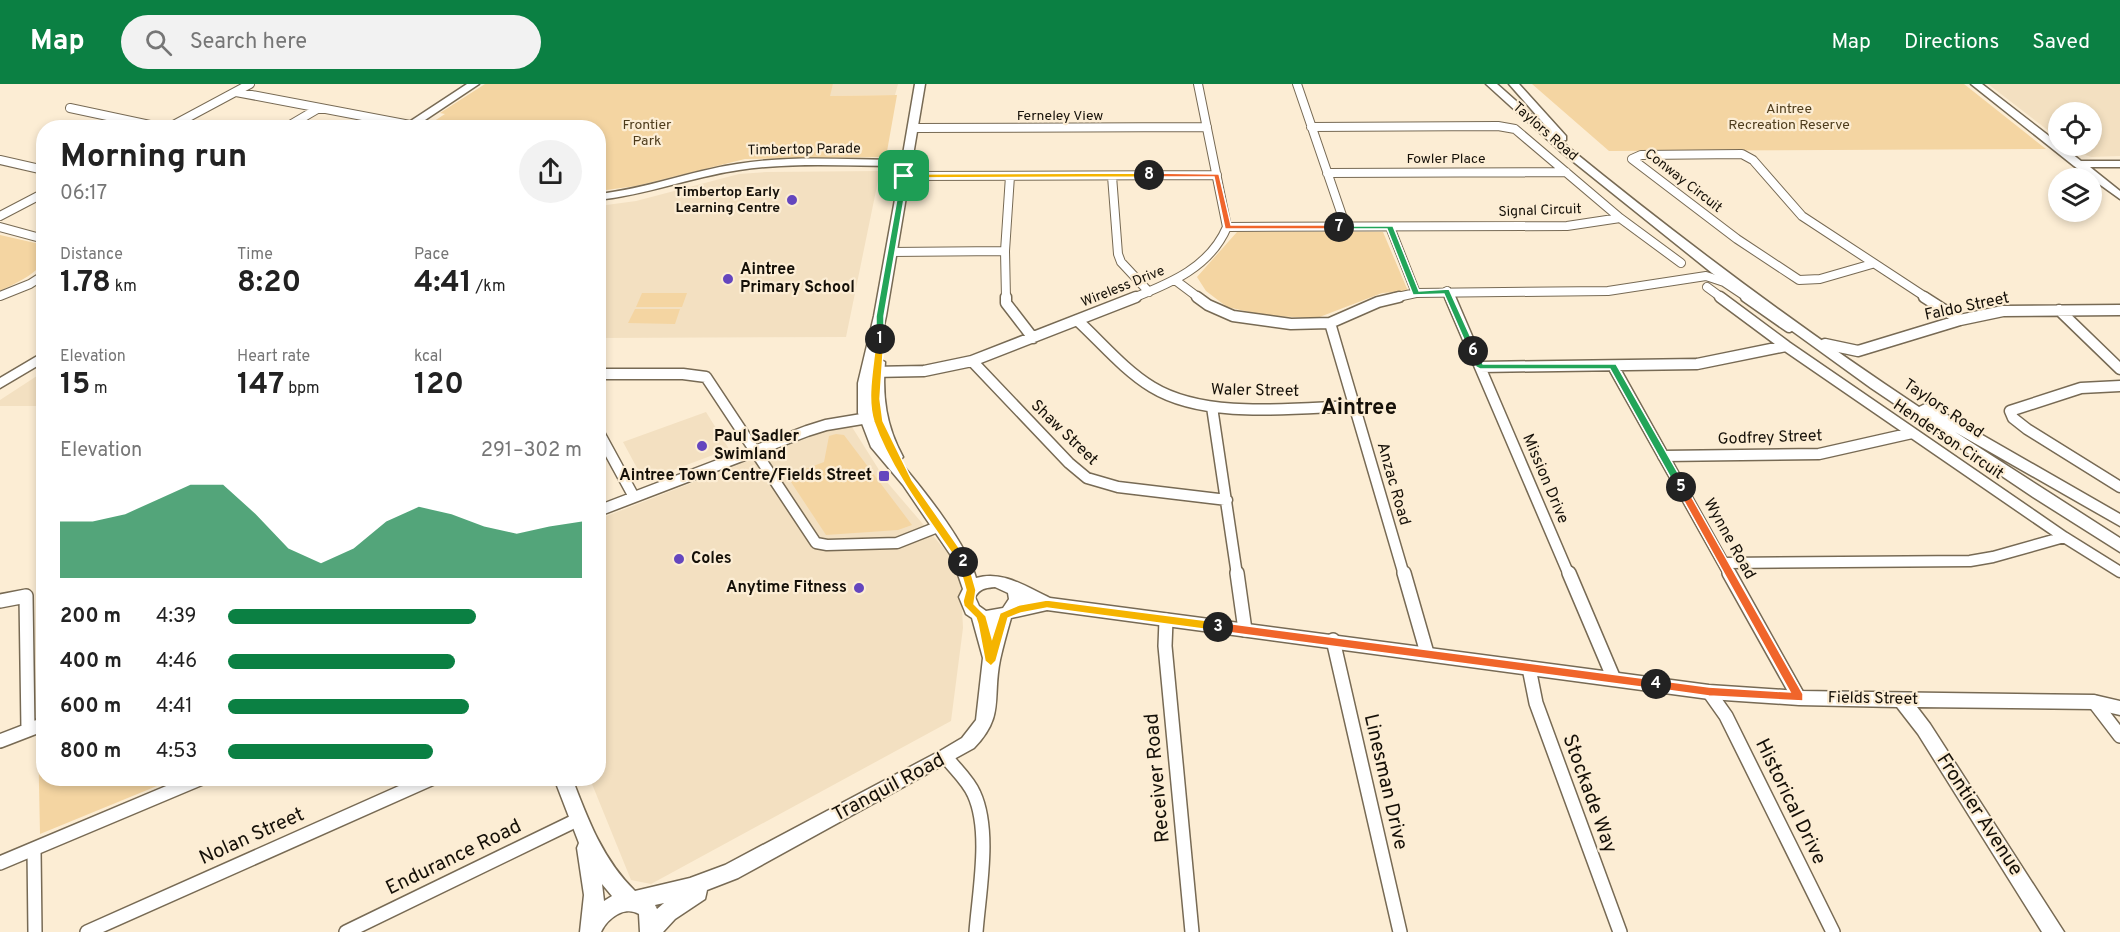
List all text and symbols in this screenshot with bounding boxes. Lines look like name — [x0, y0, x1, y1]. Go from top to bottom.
search box — [121, 15, 541, 69]
text: Map — [30, 24, 85, 60]
icon: search — [142, 26, 175, 59]
text: Search here — [190, 29, 307, 56]
text: Map — [1831, 29, 1871, 56]
text: Directions — [1904, 29, 1999, 56]
text: Saved — [2032, 29, 2090, 56]
street label: Taylors Road — [1509, 99, 1581, 165]
park label: Aintree Recreation Reserve — [1728, 101, 1850, 134]
map controls — [2048, 102, 2102, 222]
button: locate — [2048, 102, 2102, 156]
street label: Ferneley View — [1017, 108, 1103, 125]
park label: Frontier Park — [622, 117, 672, 150]
text: Morning run — [60, 137, 247, 179]
button: share — [519, 140, 582, 203]
street label: Timbertop Parade — [747, 141, 861, 159]
street label: Conway Circuit — [1641, 145, 1725, 217]
pin — [878, 150, 929, 201]
street label: Fowler Place — [1406, 151, 1486, 168]
icon: arrive — [887, 159, 920, 192]
pin: 8 — [1134, 160, 1164, 190]
text: 8 — [1144, 165, 1154, 185]
button: layers — [2048, 168, 2102, 222]
text: 06:17 — [60, 181, 107, 207]
place label: Timbertop Early Learning Centre — [674, 184, 780, 217]
marker: Timbertop Early Learning Centre — [785, 193, 799, 207]
street label: Signal Circuit — [1498, 201, 1582, 221]
pin: 7 — [1324, 212, 1354, 242]
text: 7 — [1335, 217, 1343, 237]
text: Distance — [60, 245, 123, 265]
text: Time — [237, 245, 273, 265]
text: Pace — [414, 245, 449, 265]
place label: Aintree Primary School — [740, 260, 855, 298]
street label: Wireless Drive — [1079, 263, 1167, 311]
text: 1.78 — [60, 265, 111, 302]
text: 8:20 — [237, 265, 301, 302]
text: 4:41 — [414, 265, 472, 302]
marker: Aintree Primary School — [721, 272, 735, 286]
text: km — [111, 277, 137, 297]
text: /km — [472, 277, 505, 297]
street label: Faldo Street — [1923, 288, 2011, 326]
pin: 1 — [865, 324, 895, 354]
text: 1 — [877, 329, 883, 349]
pin: 6 — [1458, 336, 1488, 366]
text: 6 — [1468, 341, 1478, 361]
text: Elevation — [60, 347, 126, 367]
text: Heart rate — [237, 347, 310, 367]
text: kcal — [414, 347, 442, 367]
text: 15 — [60, 367, 90, 404]
text: 147 — [237, 367, 284, 404]
text: 120 — [414, 367, 464, 404]
street label: Taylors Road — [1899, 375, 1987, 443]
text: m — [90, 379, 108, 399]
text: bpm — [284, 379, 320, 399]
street label: Waler Street — [1211, 380, 1299, 402]
district label: Aintree — [1321, 395, 1397, 422]
street label: Shaw Street — [1026, 396, 1102, 470]
street label: Henderson Circuit — [1889, 396, 2007, 484]
street label: Godfrey Street — [1717, 426, 1823, 450]
place label: Paul Sadler Swimland — [714, 427, 800, 465]
street label: Mission Drive — [1517, 431, 1573, 527]
text: Elevation — [60, 438, 142, 464]
text: 291–302 m — [481, 438, 582, 464]
marker: Paul Sadler Swimland — [695, 439, 709, 453]
street label: Anzac Road — [1372, 440, 1414, 528]
place label: Aintree Town Centre/Fields Street — [619, 466, 872, 486]
marker: Aintree Town Centre/Fields Street — [877, 469, 891, 483]
pin: 5 — [1666, 472, 1696, 502]
text: 5 — [1676, 477, 1686, 497]
street label: Wynne Road — [1698, 495, 1760, 583]
pin: 2 — [948, 547, 978, 577]
place label: Coles — [691, 549, 732, 569]
marker: Coles — [672, 552, 686, 566]
text: 2 — [958, 552, 968, 572]
place label: Anytime Fitness — [726, 578, 847, 598]
marker: Anytime Fitness — [852, 581, 866, 595]
text: 200 m — [60, 604, 121, 630]
text: 4:39 — [156, 604, 197, 630]
pin: 3 — [1203, 612, 1233, 642]
text: 3 — [1213, 617, 1223, 637]
text: 400 m — [60, 649, 122, 675]
text: 4:46 — [156, 649, 197, 675]
pin: 4 — [1641, 669, 1671, 699]
text: 4 — [1651, 674, 1661, 694]
street label: Fields Street — [1828, 688, 1918, 710]
text: 600 m — [60, 694, 121, 720]
text: 4:41 — [156, 694, 193, 720]
street label: Linesman Drive — [1357, 711, 1413, 853]
street label: Receiver Road — [1139, 712, 1177, 844]
street label: Stockade Way — [1555, 731, 1623, 857]
street label: Historical Drive — [1748, 735, 1832, 869]
text: 800 m — [60, 739, 121, 765]
text: 4:53 — [156, 739, 197, 765]
street label: Tranquil Road — [828, 748, 950, 828]
street label: Frontier Avenue — [1930, 749, 2028, 881]
street label: Nolan Street — [195, 802, 309, 872]
street label: Endurance Road — [382, 814, 526, 902]

